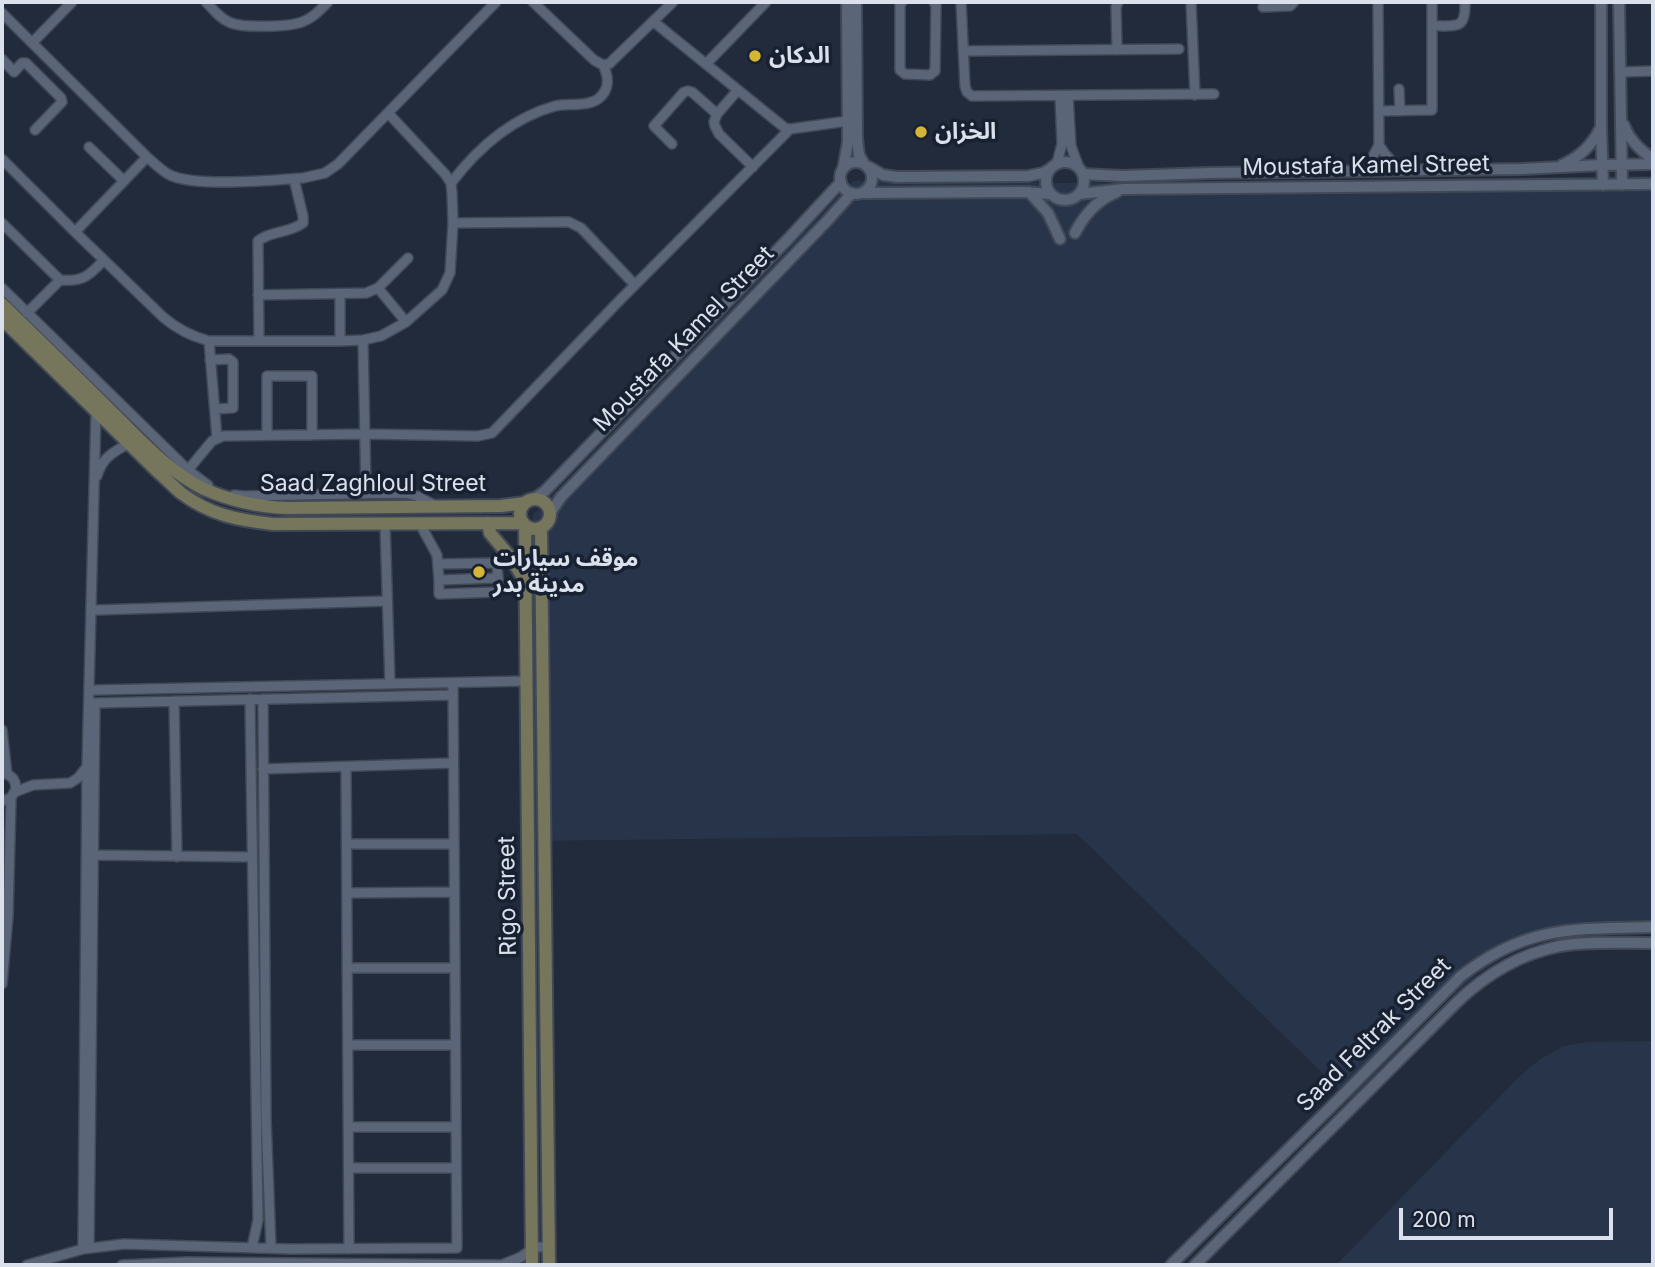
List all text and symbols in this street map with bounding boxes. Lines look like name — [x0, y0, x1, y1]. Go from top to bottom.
place label: الدكان — [769, 42, 830, 70]
marker: الدكان — [747, 48, 763, 64]
place label: الخزان — [935, 118, 996, 146]
marker: الخزان — [913, 124, 929, 140]
street label: Moustafa Kamel Street — [1242, 150, 1490, 182]
street label: Moustafa Kamel Street — [588, 240, 780, 438]
street label: Saad Zaghloul Street — [260, 470, 486, 498]
place label: موقف سيارات مدينة بدر — [493, 545, 638, 599]
marker: موقف سيارات مدينة بدر — [471, 564, 487, 580]
street label: Rigo Street — [493, 836, 523, 956]
street label: Saad Feltrak Street — [1291, 952, 1457, 1118]
scale bar — [1403, 1194, 1616, 1238]
text: 200 m — [1412, 1207, 1476, 1232]

